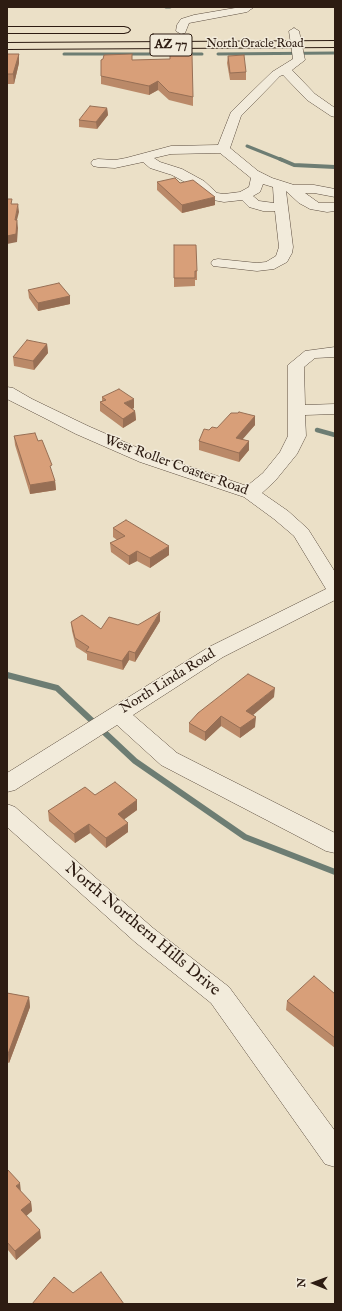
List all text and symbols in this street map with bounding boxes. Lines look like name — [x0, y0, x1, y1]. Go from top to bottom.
road number: AZ 77 — [150, 34, 192, 56]
street label: North Oracle Road — [206, 38, 304, 52]
street label: West Roller Coaster Road — [102, 432, 250, 500]
street label: North Linda Road — [117, 646, 219, 718]
street label: North Northern Hills Drive — [60, 859, 224, 1001]
north arrow — [294, 1263, 334, 1303]
text: N — [295, 1278, 309, 1288]

